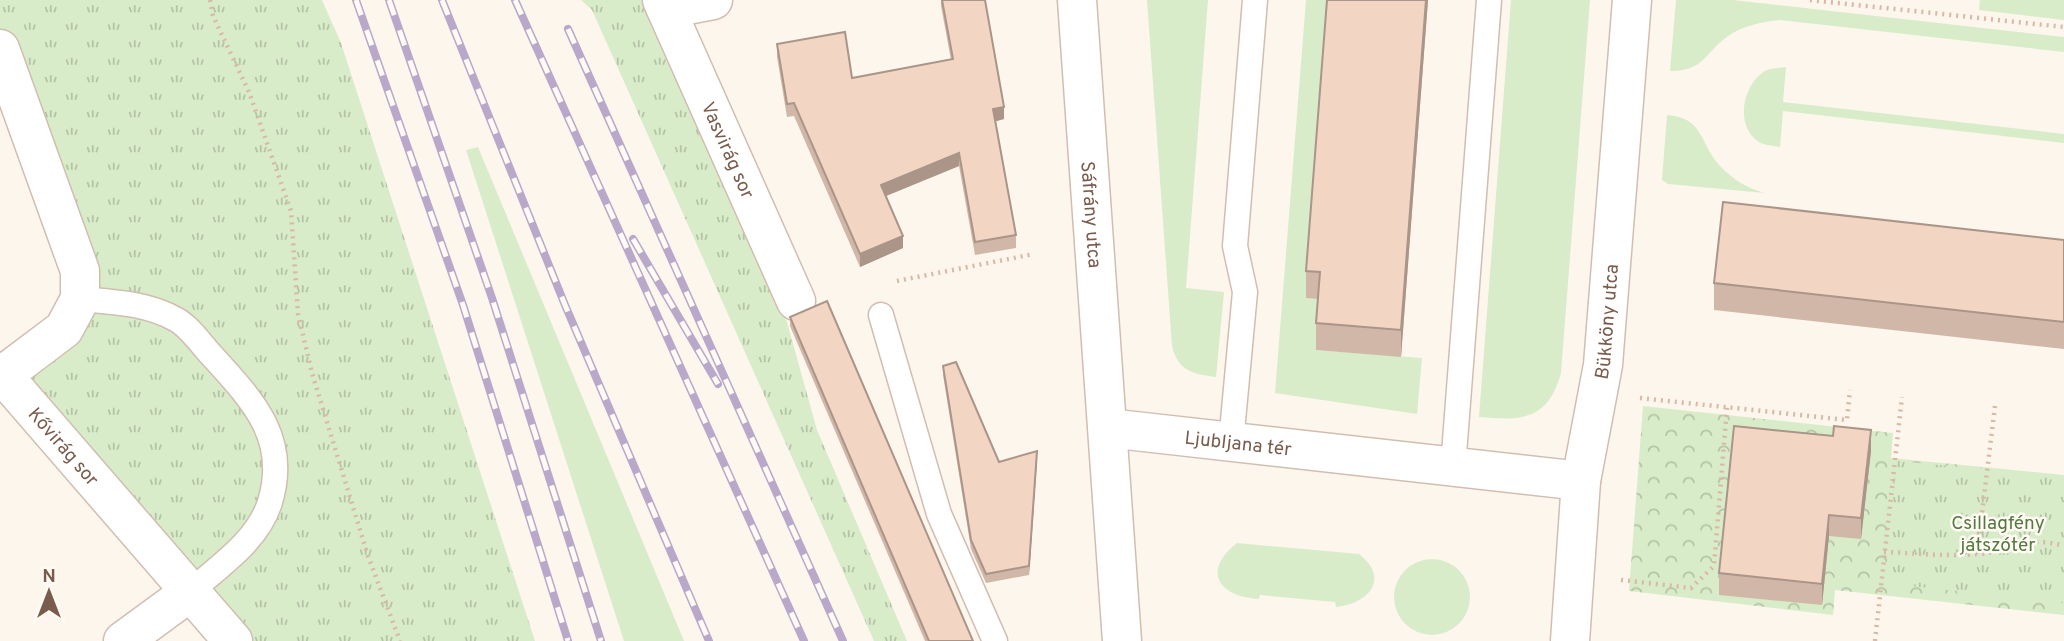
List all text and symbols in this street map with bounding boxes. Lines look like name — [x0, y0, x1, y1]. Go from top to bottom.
street label: Vasvirág sor — [695, 99, 759, 203]
street label: Sáfrány utca — [1074, 160, 1106, 269]
street label: Bükköny utca — [1591, 263, 1625, 382]
street label: Kővirág sor — [22, 403, 104, 492]
street label: Ljubljana tér — [1183, 427, 1293, 463]
park label: Csillagfény játszótér — [1951, 512, 2045, 558]
north arrow — [14, 557, 84, 627]
text: N — [42, 565, 56, 589]

